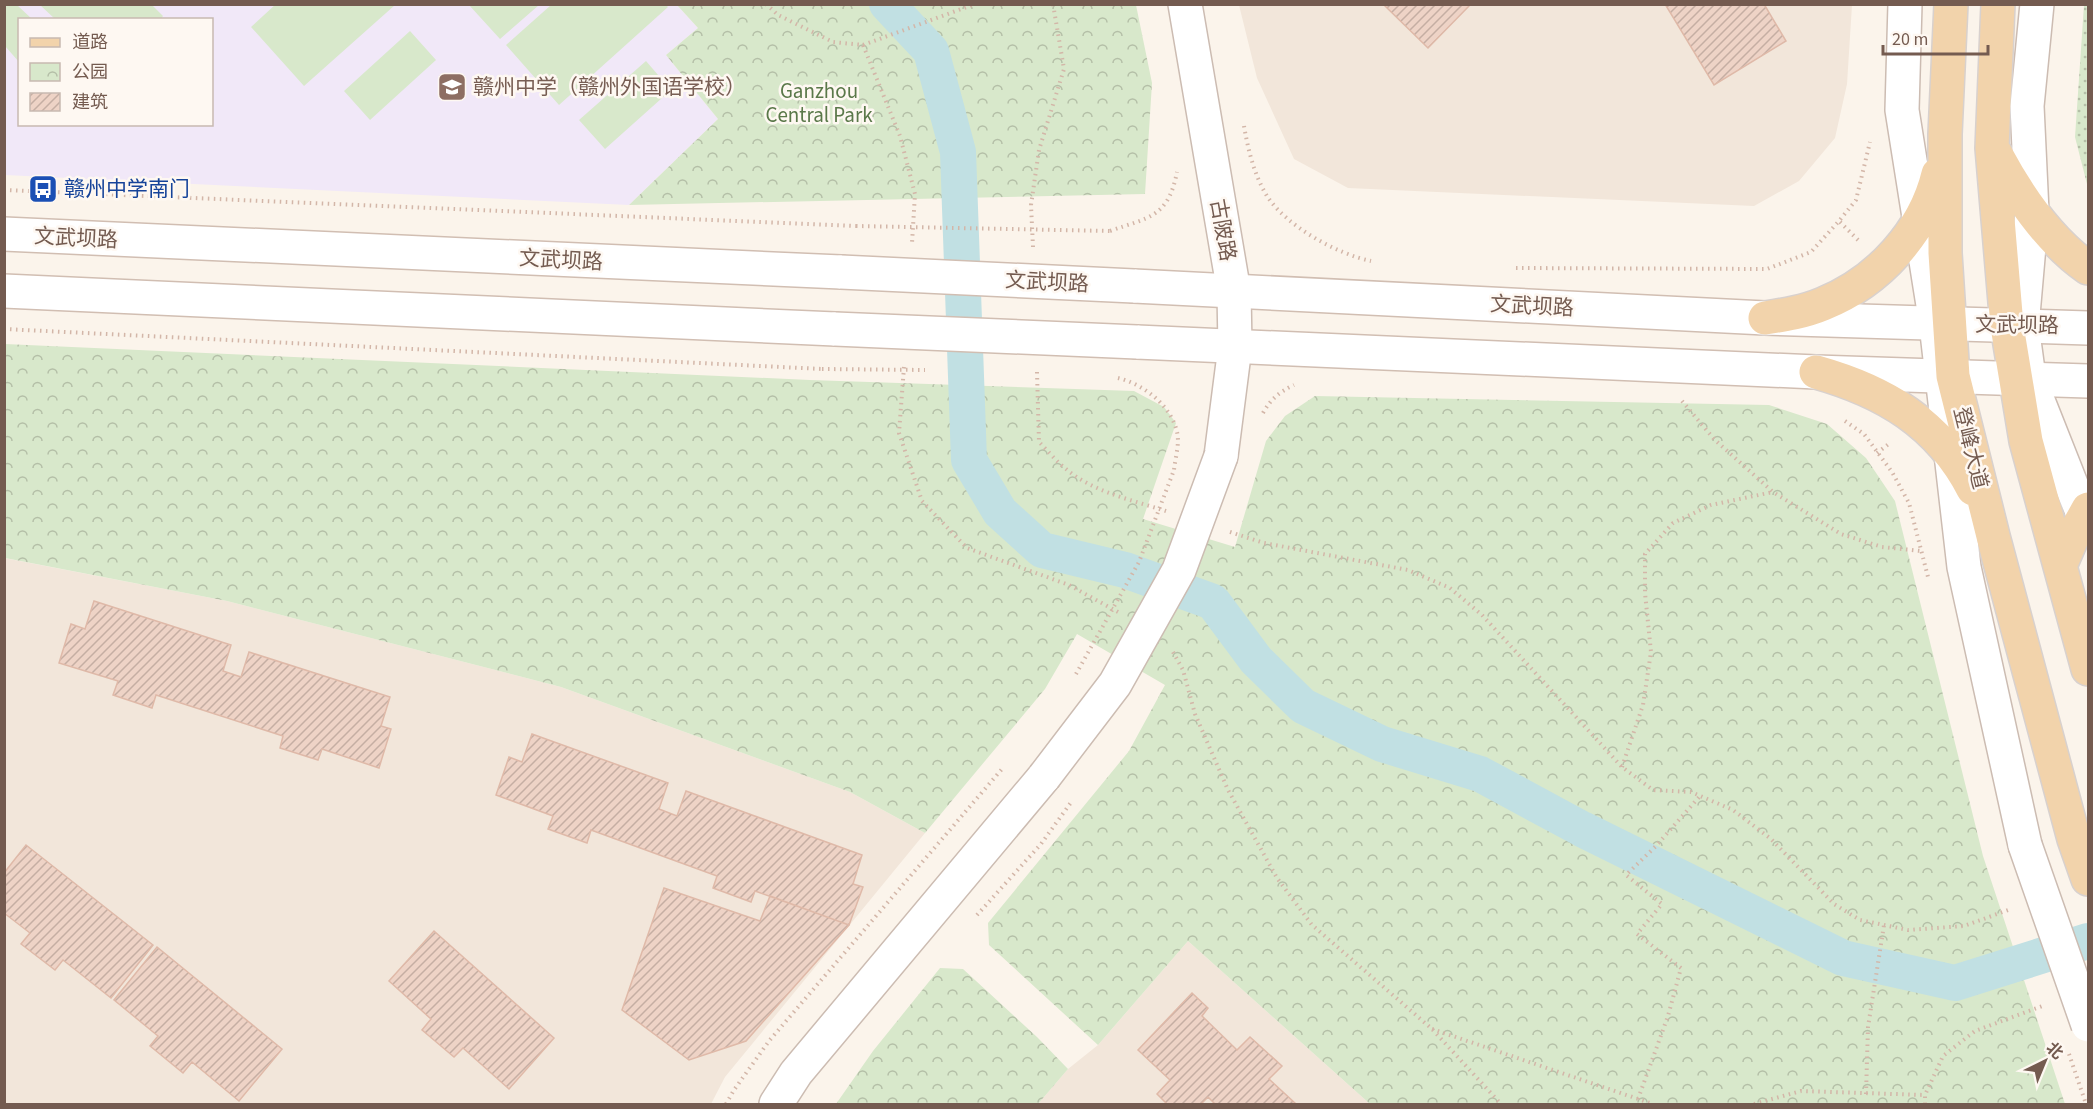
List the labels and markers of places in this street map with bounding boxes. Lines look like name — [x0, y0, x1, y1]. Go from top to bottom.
school or university icon: 赣州中学（赣州外国语学校） — [436, 71, 468, 103]
place label: 赣州中学（赣州外国语学校） — [473, 72, 746, 102]
bus stop icon: 赣州中学南门 — [27, 173, 59, 205]
place label: 赣州中学南门 — [64, 174, 190, 204]

